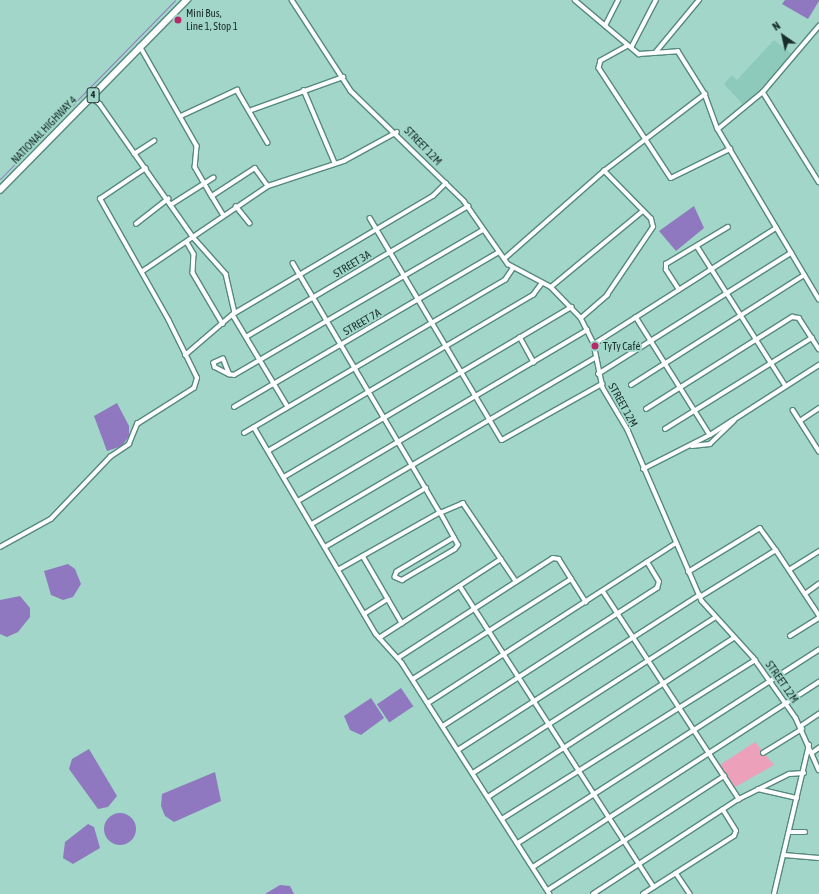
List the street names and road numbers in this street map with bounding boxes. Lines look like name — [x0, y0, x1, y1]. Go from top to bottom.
road number: 4 — [86, 87, 100, 103]
street label: NATIONAL HIGHWAY 4 — [8, 94, 80, 166]
street label: STREET 12M — [401, 124, 445, 168]
street label: STREET 3A — [331, 248, 373, 280]
street label: STREET 7A — [341, 306, 383, 338]
street label: STREET 12M — [606, 381, 640, 429]
street label: STREET 12M — [763, 658, 801, 706]

